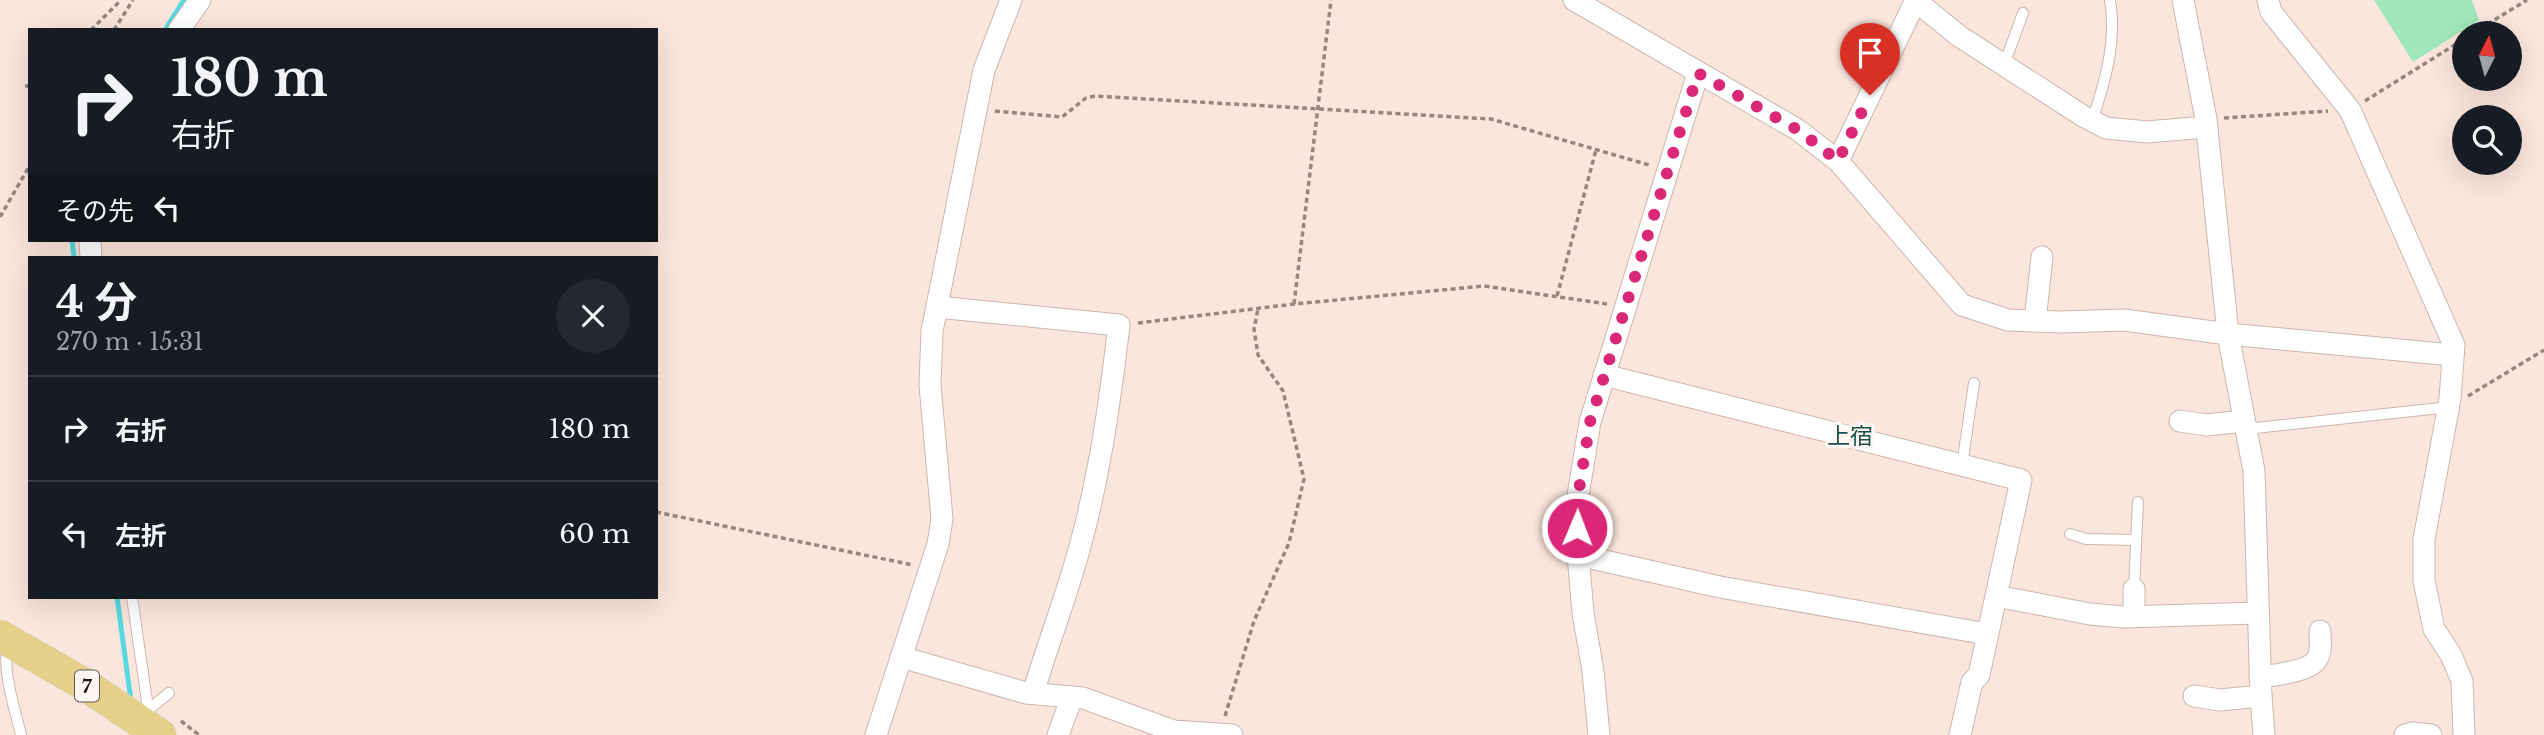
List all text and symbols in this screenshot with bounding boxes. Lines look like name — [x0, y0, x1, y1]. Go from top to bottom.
north arrow — [2452, 21, 2522, 91]
map controls — [2452, 21, 2522, 175]
pin — [1840, 23, 1900, 95]
icon: arrive — [1851, 34, 1889, 72]
text: 180 m — [171, 48, 328, 109]
icon: right — [56, 56, 147, 147]
button: search — [2452, 105, 2522, 175]
text: 右折 — [171, 115, 235, 155]
icon: left — [148, 189, 186, 227]
text: その先 — [56, 195, 134, 227]
text: 4 分 — [56, 276, 137, 328]
button: close — [556, 279, 630, 353]
text: 270 m · 15:31 — [56, 328, 203, 356]
icon: right — [56, 410, 94, 448]
text: 180 m — [549, 413, 630, 445]
text: 右折 — [115, 415, 167, 447]
district label: 上宿 — [1827, 422, 1873, 450]
position arrow — [1540, 491, 1614, 565]
icon: left — [56, 515, 94, 553]
text: 60 m — [559, 518, 630, 550]
text: 左折 — [115, 520, 167, 552]
road number: 7 — [75, 670, 99, 702]

